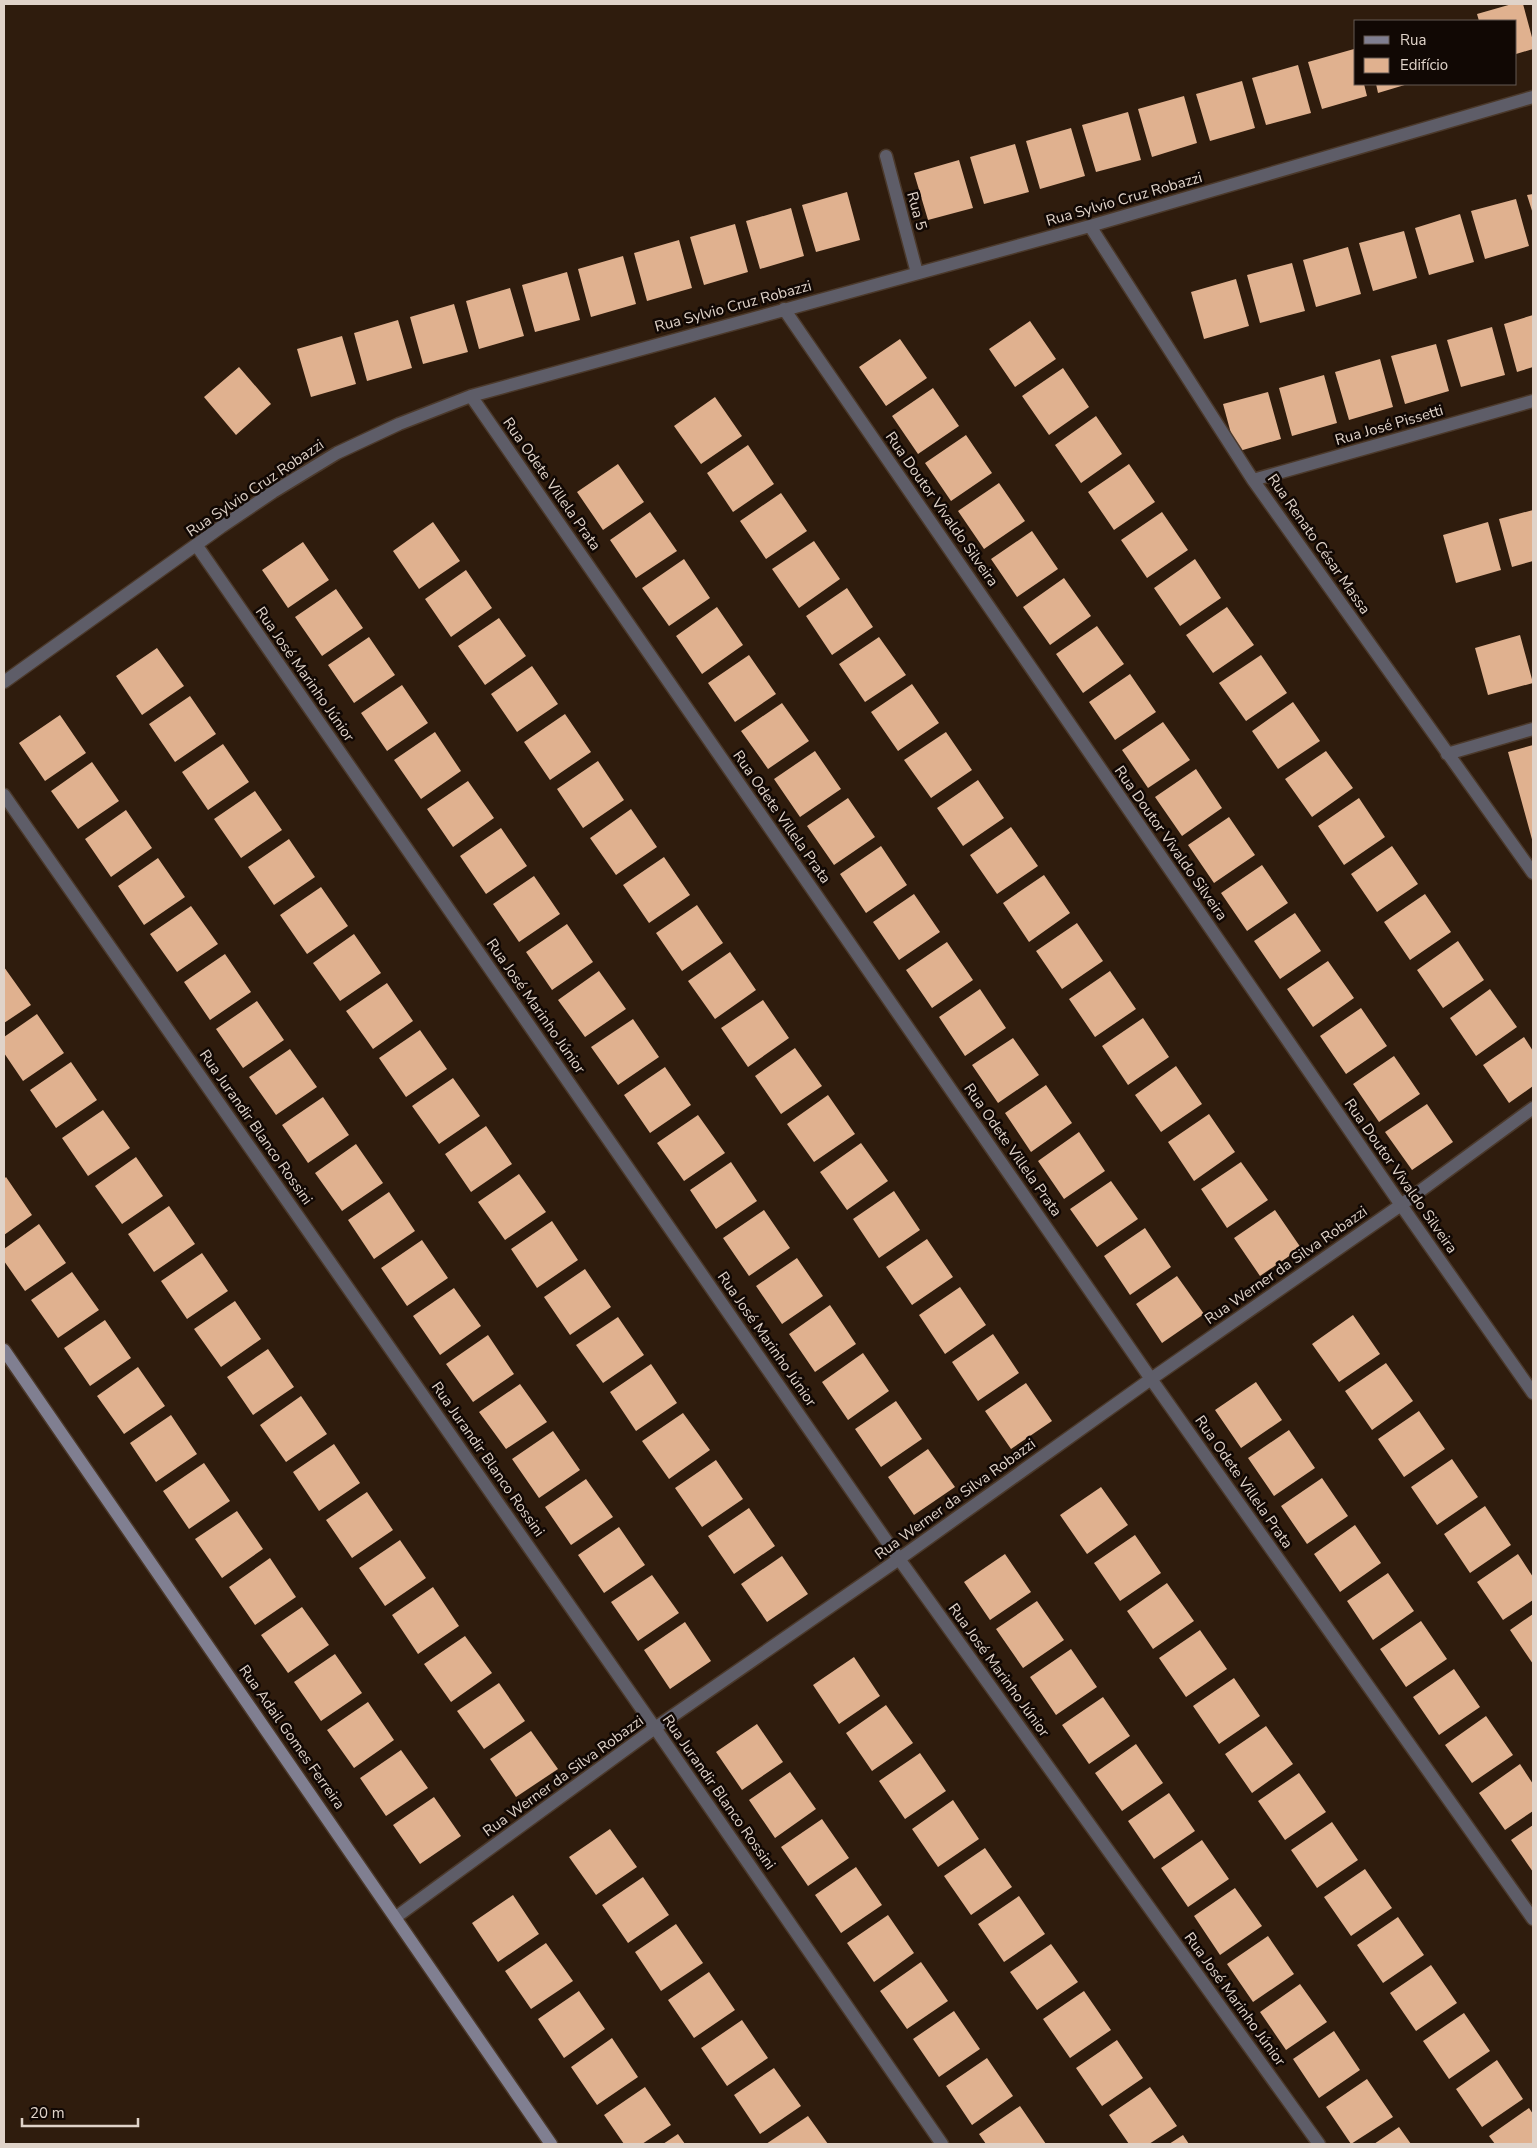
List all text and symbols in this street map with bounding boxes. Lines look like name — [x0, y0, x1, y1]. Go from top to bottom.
legend — [1354, 20, 1517, 85]
text: Rua — [1400, 30, 1426, 50]
text: Edifício — [1400, 55, 1448, 75]
street label: Rua Sylvio Cruz Robazzi — [1044, 167, 1204, 231]
street label: Rua 5 — [902, 189, 932, 233]
street label: Rua Sylvio Cruz Robazzi — [652, 275, 814, 337]
street label: Rua José Pissetti — [1333, 400, 1445, 450]
street label: Rua Odete Villela Prata — [498, 414, 606, 554]
street label: Rua Doutor Vivaldo Silveira — [881, 428, 1003, 590]
street label: Rua Sylvio Cruz Robazzi — [182, 434, 328, 542]
street label: Rua Renato César Massa — [1263, 470, 1375, 618]
street label: Rua José Marinho Júnior — [251, 603, 360, 746]
street label: Rua Odete Villela Prata — [728, 747, 836, 887]
street label: Rua Doutor Vivaldo Silveira — [1110, 762, 1232, 924]
street label: Rua José Marinho Júnior — [482, 935, 591, 1078]
street label: Rua Jurandir Blanco Rossini — [195, 1046, 317, 1208]
street label: Rua Odete Villela Prata — [959, 1080, 1067, 1220]
street label: Rua Doutor Vivaldo Silveira — [1340, 1095, 1462, 1257]
street label: Rua Werner da Silva Robazzi — [1201, 1201, 1371, 1329]
street label: Rua José Marinho Júnior — [713, 1268, 822, 1411]
street label: Rua Jurandir Blanco Rossini — [427, 1378, 549, 1540]
street label: Rua Odete Villela Prata — [1190, 1412, 1298, 1552]
street label: Rua Werner da Silva Robazzi — [871, 1434, 1039, 1564]
street label: Rua José Marinho Júnior — [944, 1599, 1055, 1741]
street label: Rua Adail Gomes Ferreira — [234, 1661, 350, 1813]
street label: Rua Werner da Silva Robazzi — [479, 1711, 647, 1841]
street label: Rua Jurandir Blanco Rossini — [658, 1711, 780, 1873]
street label: Rua José Marinho Júnior — [1180, 1928, 1291, 2070]
scale bar — [22, 2096, 139, 2128]
text: 20 m — [30, 2103, 65, 2123]

